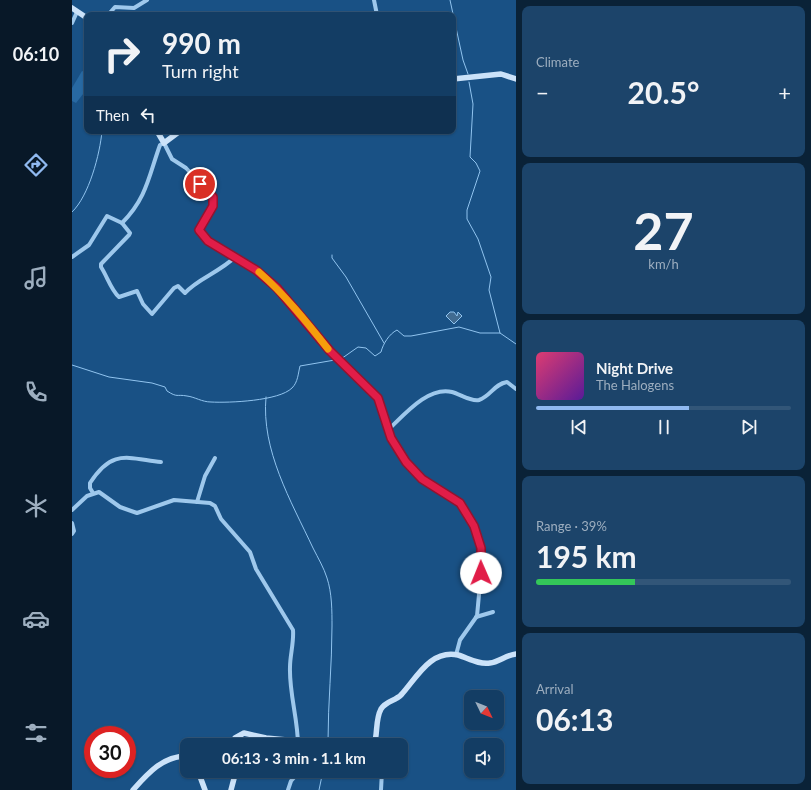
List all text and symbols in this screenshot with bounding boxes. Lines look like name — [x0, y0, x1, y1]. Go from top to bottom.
text: 990 m — [162, 26, 241, 60]
icon: right — [96, 28, 148, 80]
text: 06:10 — [13, 43, 59, 65]
text: Climate — [536, 54, 579, 70]
text: Turn right — [162, 60, 239, 82]
text: 20.5° — [628, 74, 699, 110]
text: − — [536, 79, 549, 106]
text: + — [778, 79, 791, 106]
icon: left — [137, 104, 159, 126]
text: Then — [96, 106, 129, 124]
icon: directions — [22, 151, 50, 179]
pin — [183, 167, 217, 201]
icon: arrive — [189, 173, 211, 195]
text: 27 — [633, 199, 694, 261]
text: km/h — [648, 256, 679, 272]
icon: music — [22, 264, 50, 292]
text: Night Drive — [596, 359, 673, 377]
text: The Halogens — [596, 377, 674, 393]
icon: phone — [22, 378, 50, 406]
icon: previous — [568, 416, 590, 438]
icon: pause — [653, 416, 675, 438]
icon: next — [738, 416, 760, 438]
icon: climate — [22, 492, 50, 520]
text: Range · 39% — [536, 518, 607, 534]
text: 195 km — [536, 538, 637, 574]
position arrow — [460, 552, 502, 594]
icon: car — [22, 605, 50, 633]
text: Arrival — [536, 681, 573, 697]
north arrow — [464, 690, 504, 730]
map controls — [464, 690, 504, 778]
text: 06:13 — [536, 701, 613, 737]
icon: filters — [22, 719, 50, 747]
speed limit sign: 30 — [84, 726, 136, 778]
button: sound — [464, 738, 504, 778]
text: 06:13 · 3 min · 1.1 km — [222, 749, 366, 767]

